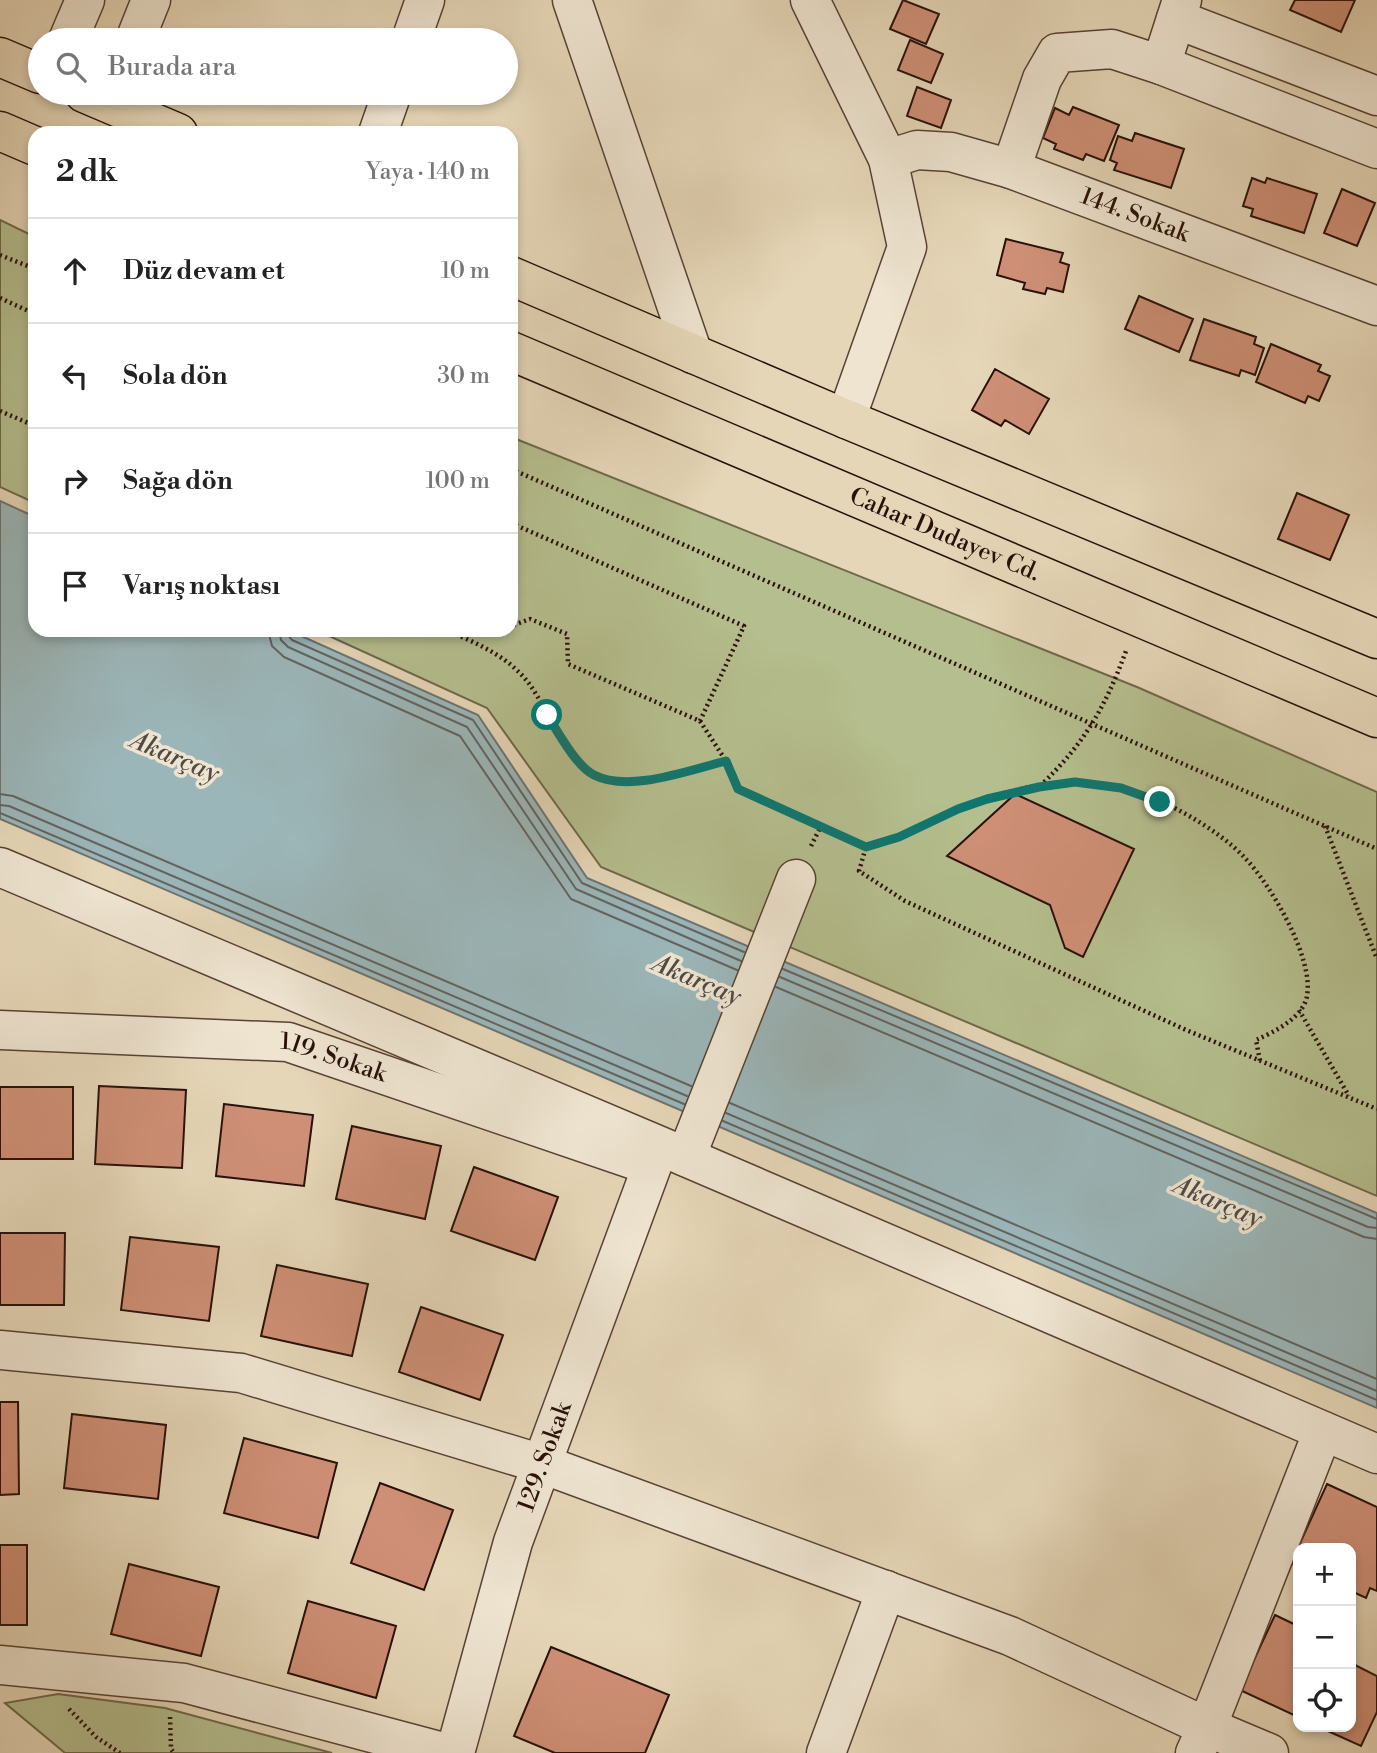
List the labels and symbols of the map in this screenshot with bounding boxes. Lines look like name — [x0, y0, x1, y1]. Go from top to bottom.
street label: 144. Sokak — [1076, 181, 1195, 250]
street label: Cahar Dudayev Cd. — [845, 481, 1045, 588]
route start — [531, 699, 562, 730]
water label: Akarçay — [123, 723, 224, 790]
route end — [1144, 786, 1175, 817]
water label: Akarçay — [645, 946, 746, 1013]
street label: 119. Sokak — [280, 1027, 392, 1090]
water label: Akarçay — [1166, 1168, 1267, 1235]
street label: 129. Sokak — [511, 1397, 579, 1516]

